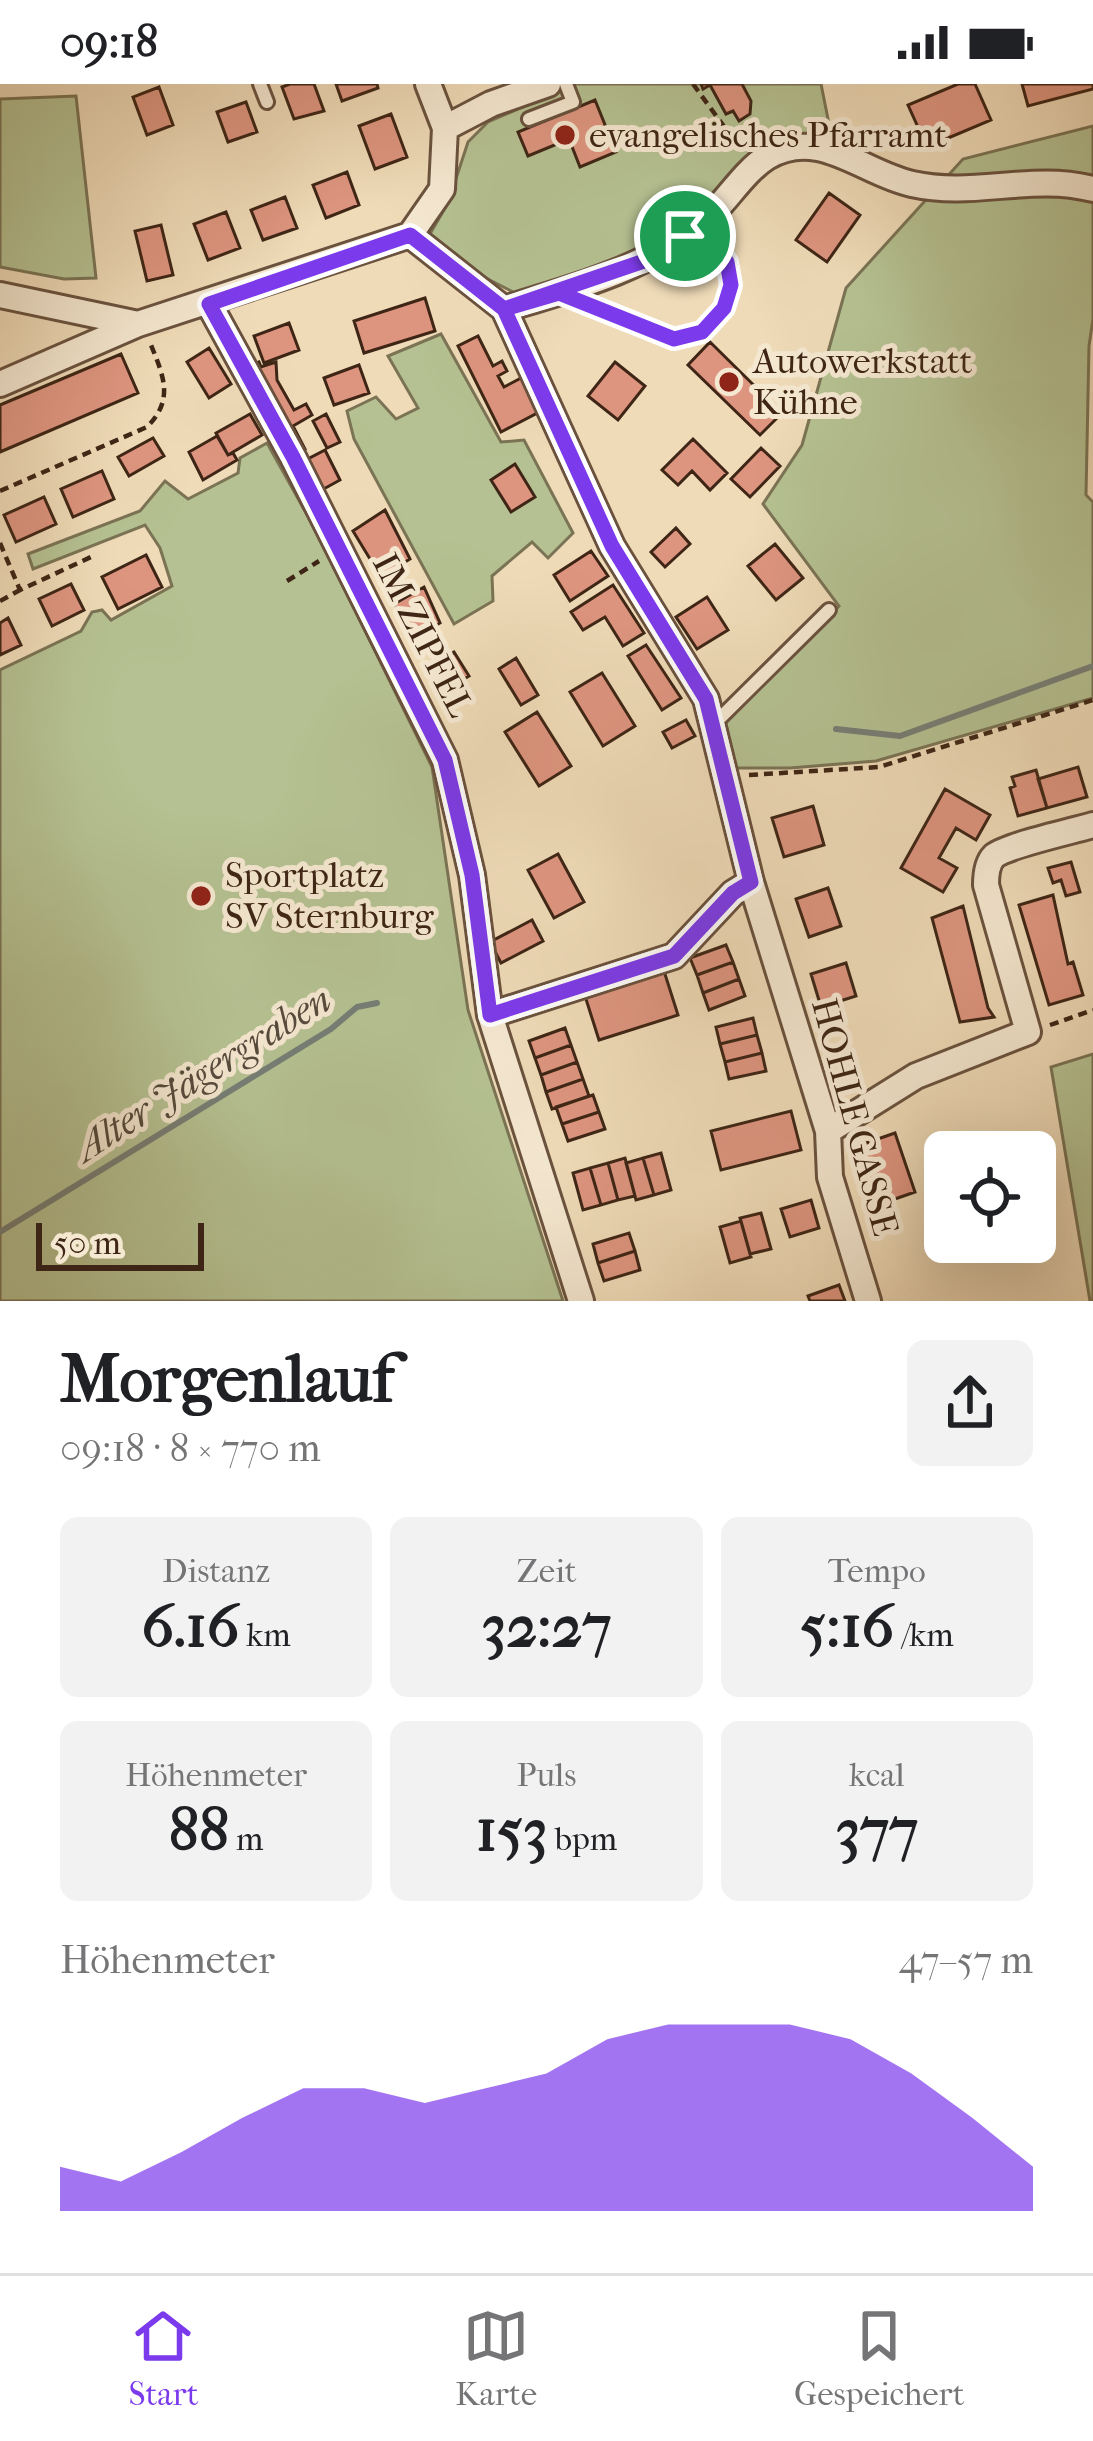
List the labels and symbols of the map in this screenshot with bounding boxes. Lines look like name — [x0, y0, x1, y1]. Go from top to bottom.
place label: evangelisches Pfarramt — [589, 114, 947, 156]
marker: evangelisches Pfarramt — [552, 122, 578, 148]
pin — [634, 185, 736, 287]
place label: Autowerkstatt Kühne — [751, 340, 973, 423]
marker: Autowerkstatt Kühne — [716, 369, 742, 395]
street label: IM ZIPFEL — [364, 546, 482, 724]
place label: Sportplatz SV Sternburg — [225, 854, 434, 937]
marker: Sportplatz SV Sternburg — [188, 883, 214, 909]
water label: Alter Jägergraben — [62, 976, 339, 1173]
street label: HOHLE GASSE — [803, 994, 907, 1240]
scale bar — [36, 1217, 204, 1270]

